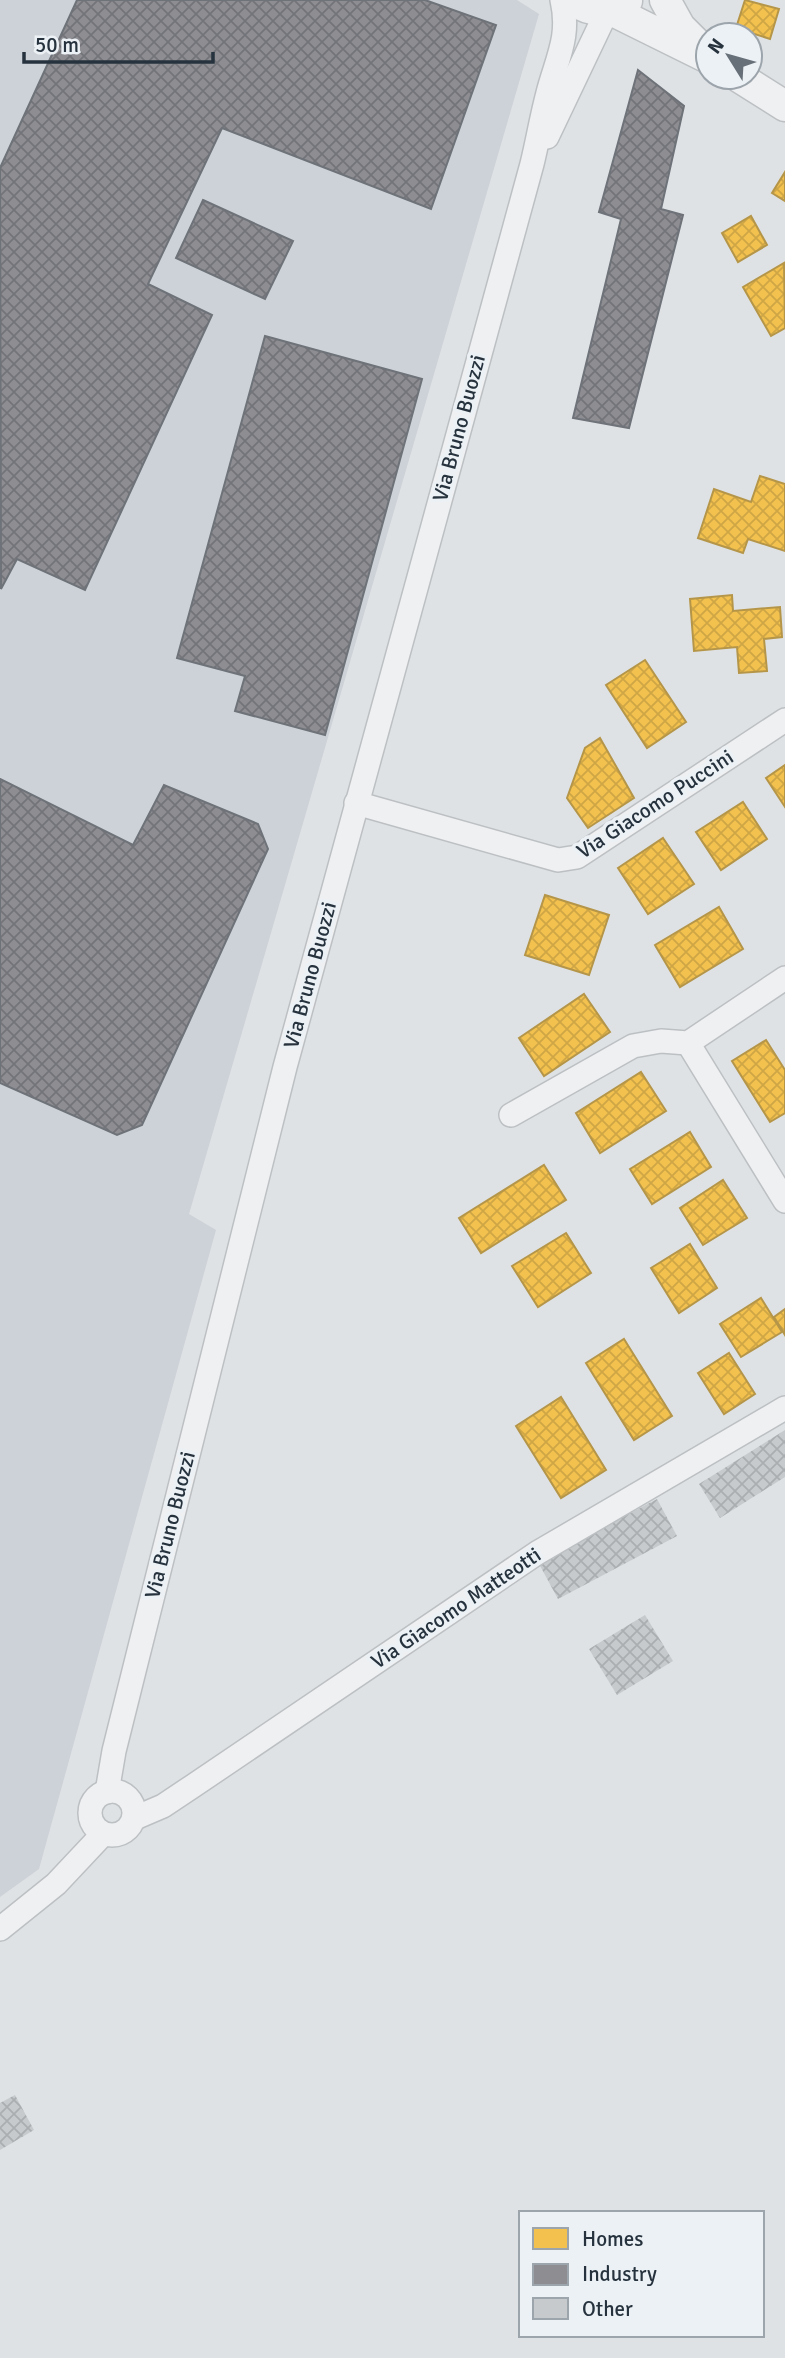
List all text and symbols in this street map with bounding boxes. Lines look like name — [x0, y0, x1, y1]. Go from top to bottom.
scale bar — [24, 21, 214, 65]
north arrow — [694, 21, 764, 91]
text: 50 m — [35, 32, 79, 58]
text: N — [703, 34, 730, 59]
street label: Via Bruno Buozzi — [427, 352, 491, 504]
street label: Via Giacomo Puccini — [572, 744, 738, 864]
street label: Via Bruno Buozzi — [278, 899, 342, 1051]
street label: Via Bruno Buozzi — [139, 1449, 201, 1601]
street label: Via Giacomo Matteotti — [366, 1541, 546, 1675]
legend — [519, 2211, 764, 2337]
text: Homes — [582, 2226, 644, 2252]
text: Industry — [582, 2261, 657, 2287]
text: Other — [582, 2296, 633, 2322]

